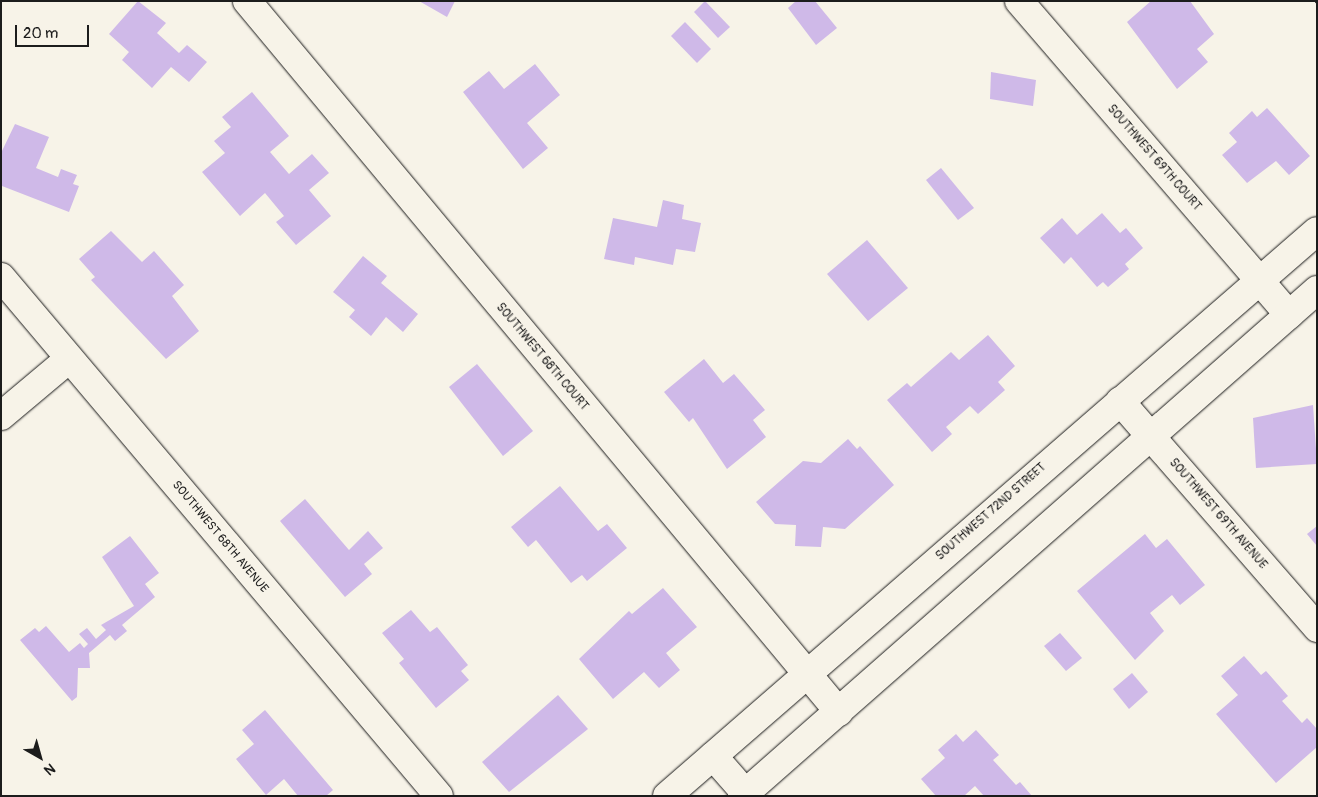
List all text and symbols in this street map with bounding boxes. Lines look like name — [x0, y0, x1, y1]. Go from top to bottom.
scale bar — [18, 15, 91, 47]
text: 20 m — [23, 24, 58, 43]
street label: SOUTHWEST 69TH COURT — [1104, 102, 1204, 214]
street label: SOUTHWEST 68TH COURT — [493, 300, 591, 414]
street label: SOUTHWEST 69TH AVENUE — [1166, 456, 1270, 572]
street label: SOUTHWEST 72ND STREET — [933, 460, 1049, 564]
street label: SOUTHWEST 68TH AVENUE — [169, 478, 271, 596]
north arrow — [15, 732, 65, 782]
text: N — [41, 760, 59, 779]

